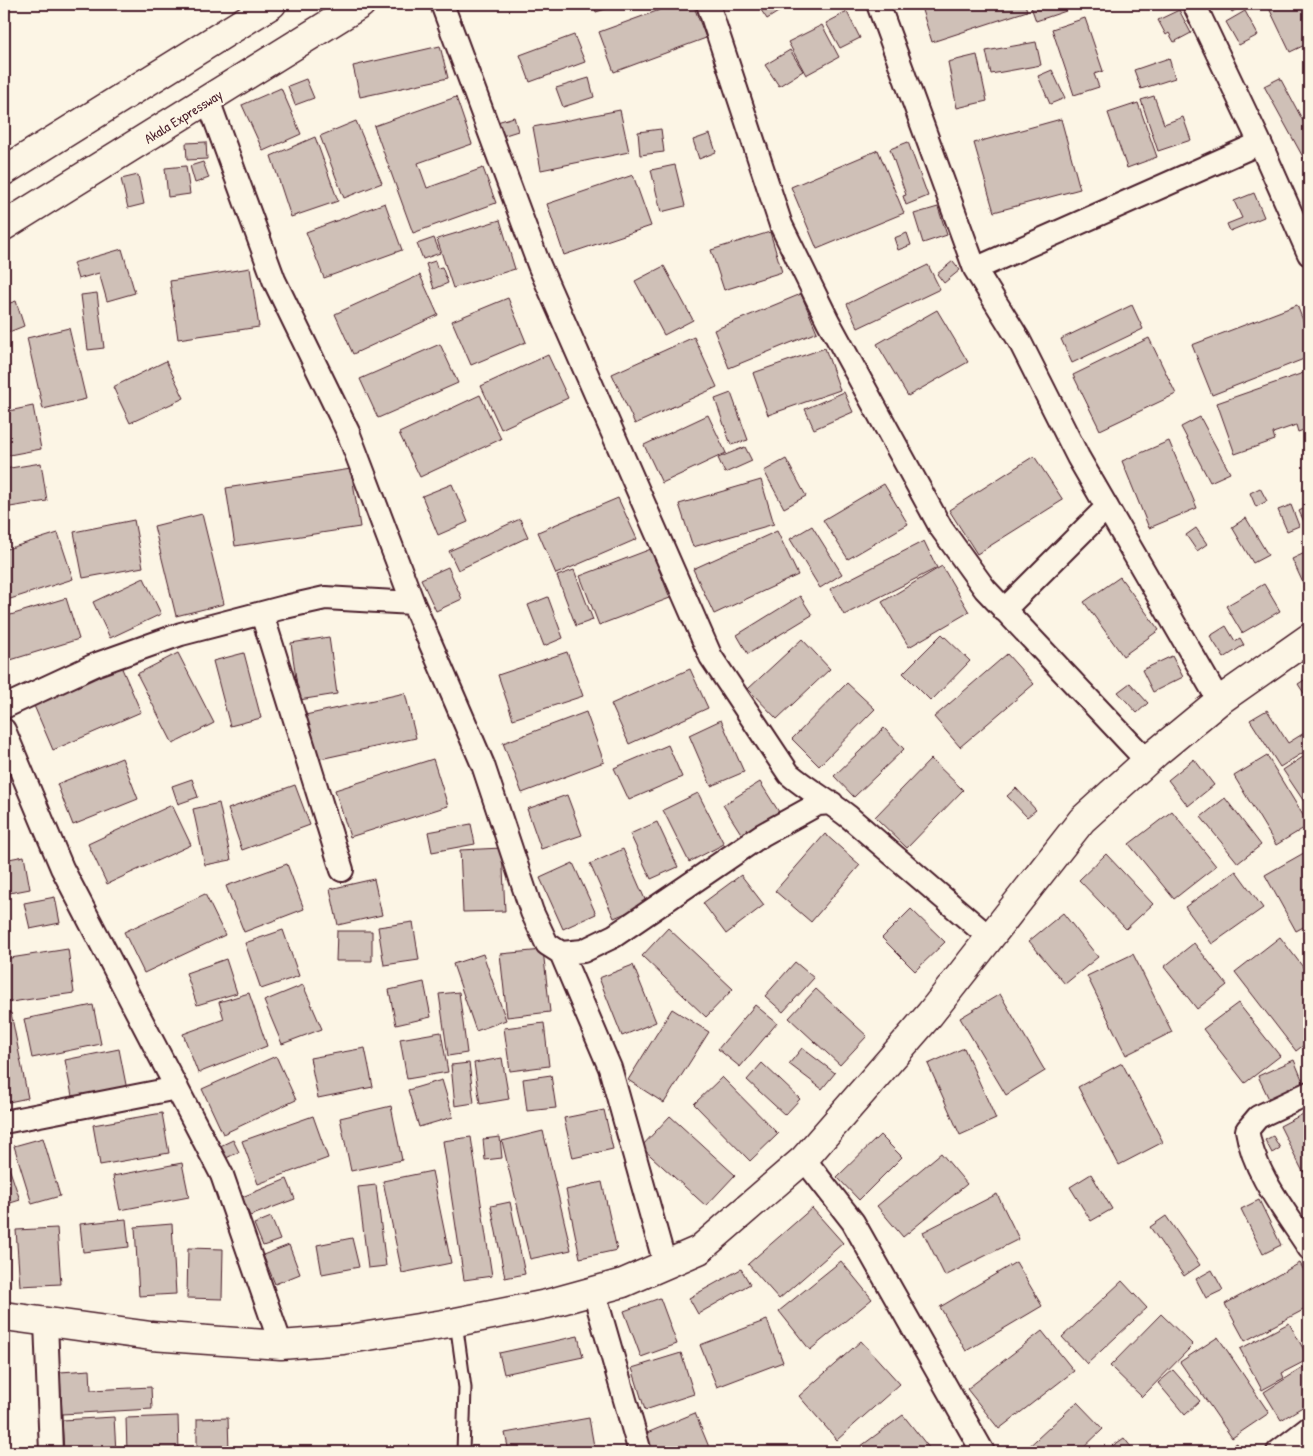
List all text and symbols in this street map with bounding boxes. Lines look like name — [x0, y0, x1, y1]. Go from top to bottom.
street label: Akala Expressway — [140, 84, 226, 148]

